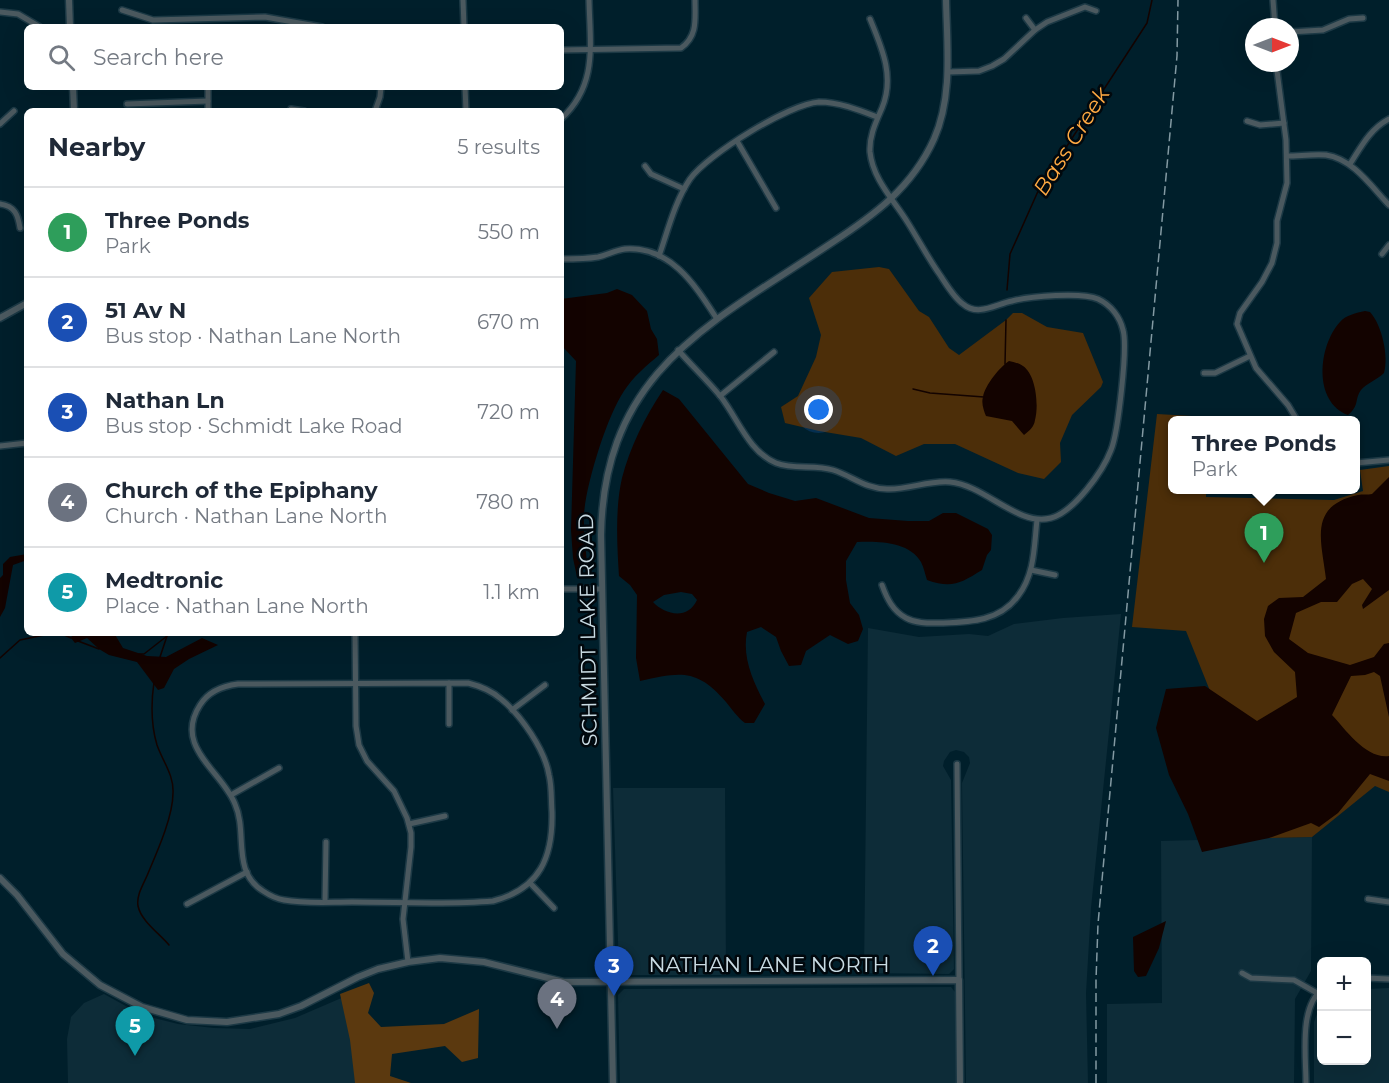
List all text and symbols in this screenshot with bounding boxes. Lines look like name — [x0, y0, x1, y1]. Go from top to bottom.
north arrow — [1245, 18, 1299, 72]
search box — [24, 24, 564, 90]
icon: search — [45, 41, 78, 74]
text: Search here — [93, 44, 224, 71]
water label: Bass Creek — [1027, 81, 1116, 200]
text: Nearby — [48, 131, 145, 163]
text: 5 results — [457, 135, 540, 159]
text: Three Ponds — [105, 207, 250, 234]
text: 1 — [64, 220, 71, 244]
text: 550 m — [478, 220, 540, 244]
text: Park — [105, 234, 151, 258]
text: 51 Av N — [105, 297, 186, 324]
text: 2 — [62, 310, 73, 334]
text: 670 m — [477, 310, 540, 334]
text: Bus stop · Nathan Lane North — [105, 324, 401, 348]
text: Nathan Ln — [105, 387, 225, 414]
your location — [804, 395, 833, 424]
text: 3 — [62, 400, 73, 424]
text: 720 m — [477, 400, 540, 424]
text: Bus stop · Schmidt Lake Road — [105, 414, 403, 438]
popup — [1168, 416, 1360, 494]
text: Three Ponds — [1192, 430, 1336, 457]
text: Park — [1192, 457, 1237, 481]
text: Church of the Epiphany — [105, 477, 378, 504]
text: 4 — [61, 490, 74, 514]
text: 780 m — [476, 490, 540, 514]
text: Church · Nathan Lane North — [105, 504, 388, 528]
street label: SCHMIDT LAKE ROAD — [573, 513, 602, 747]
pin: 1 — [1244, 514, 1284, 563]
text: Medtronic — [105, 567, 223, 594]
text: 5 — [62, 580, 73, 604]
text: 1.1 km — [483, 580, 540, 604]
text: Place · Nathan Lane North — [105, 594, 369, 618]
pin: 2 — [914, 926, 952, 976]
pin: 3 — [594, 946, 634, 996]
street label: NATHAN LANE NORTH — [649, 952, 890, 977]
map controls — [1317, 957, 1371, 1065]
button: + — [1317, 957, 1371, 1011]
pin: 4 — [538, 980, 576, 1029]
pin: 5 — [116, 1006, 154, 1056]
button: − — [1317, 1011, 1371, 1065]

